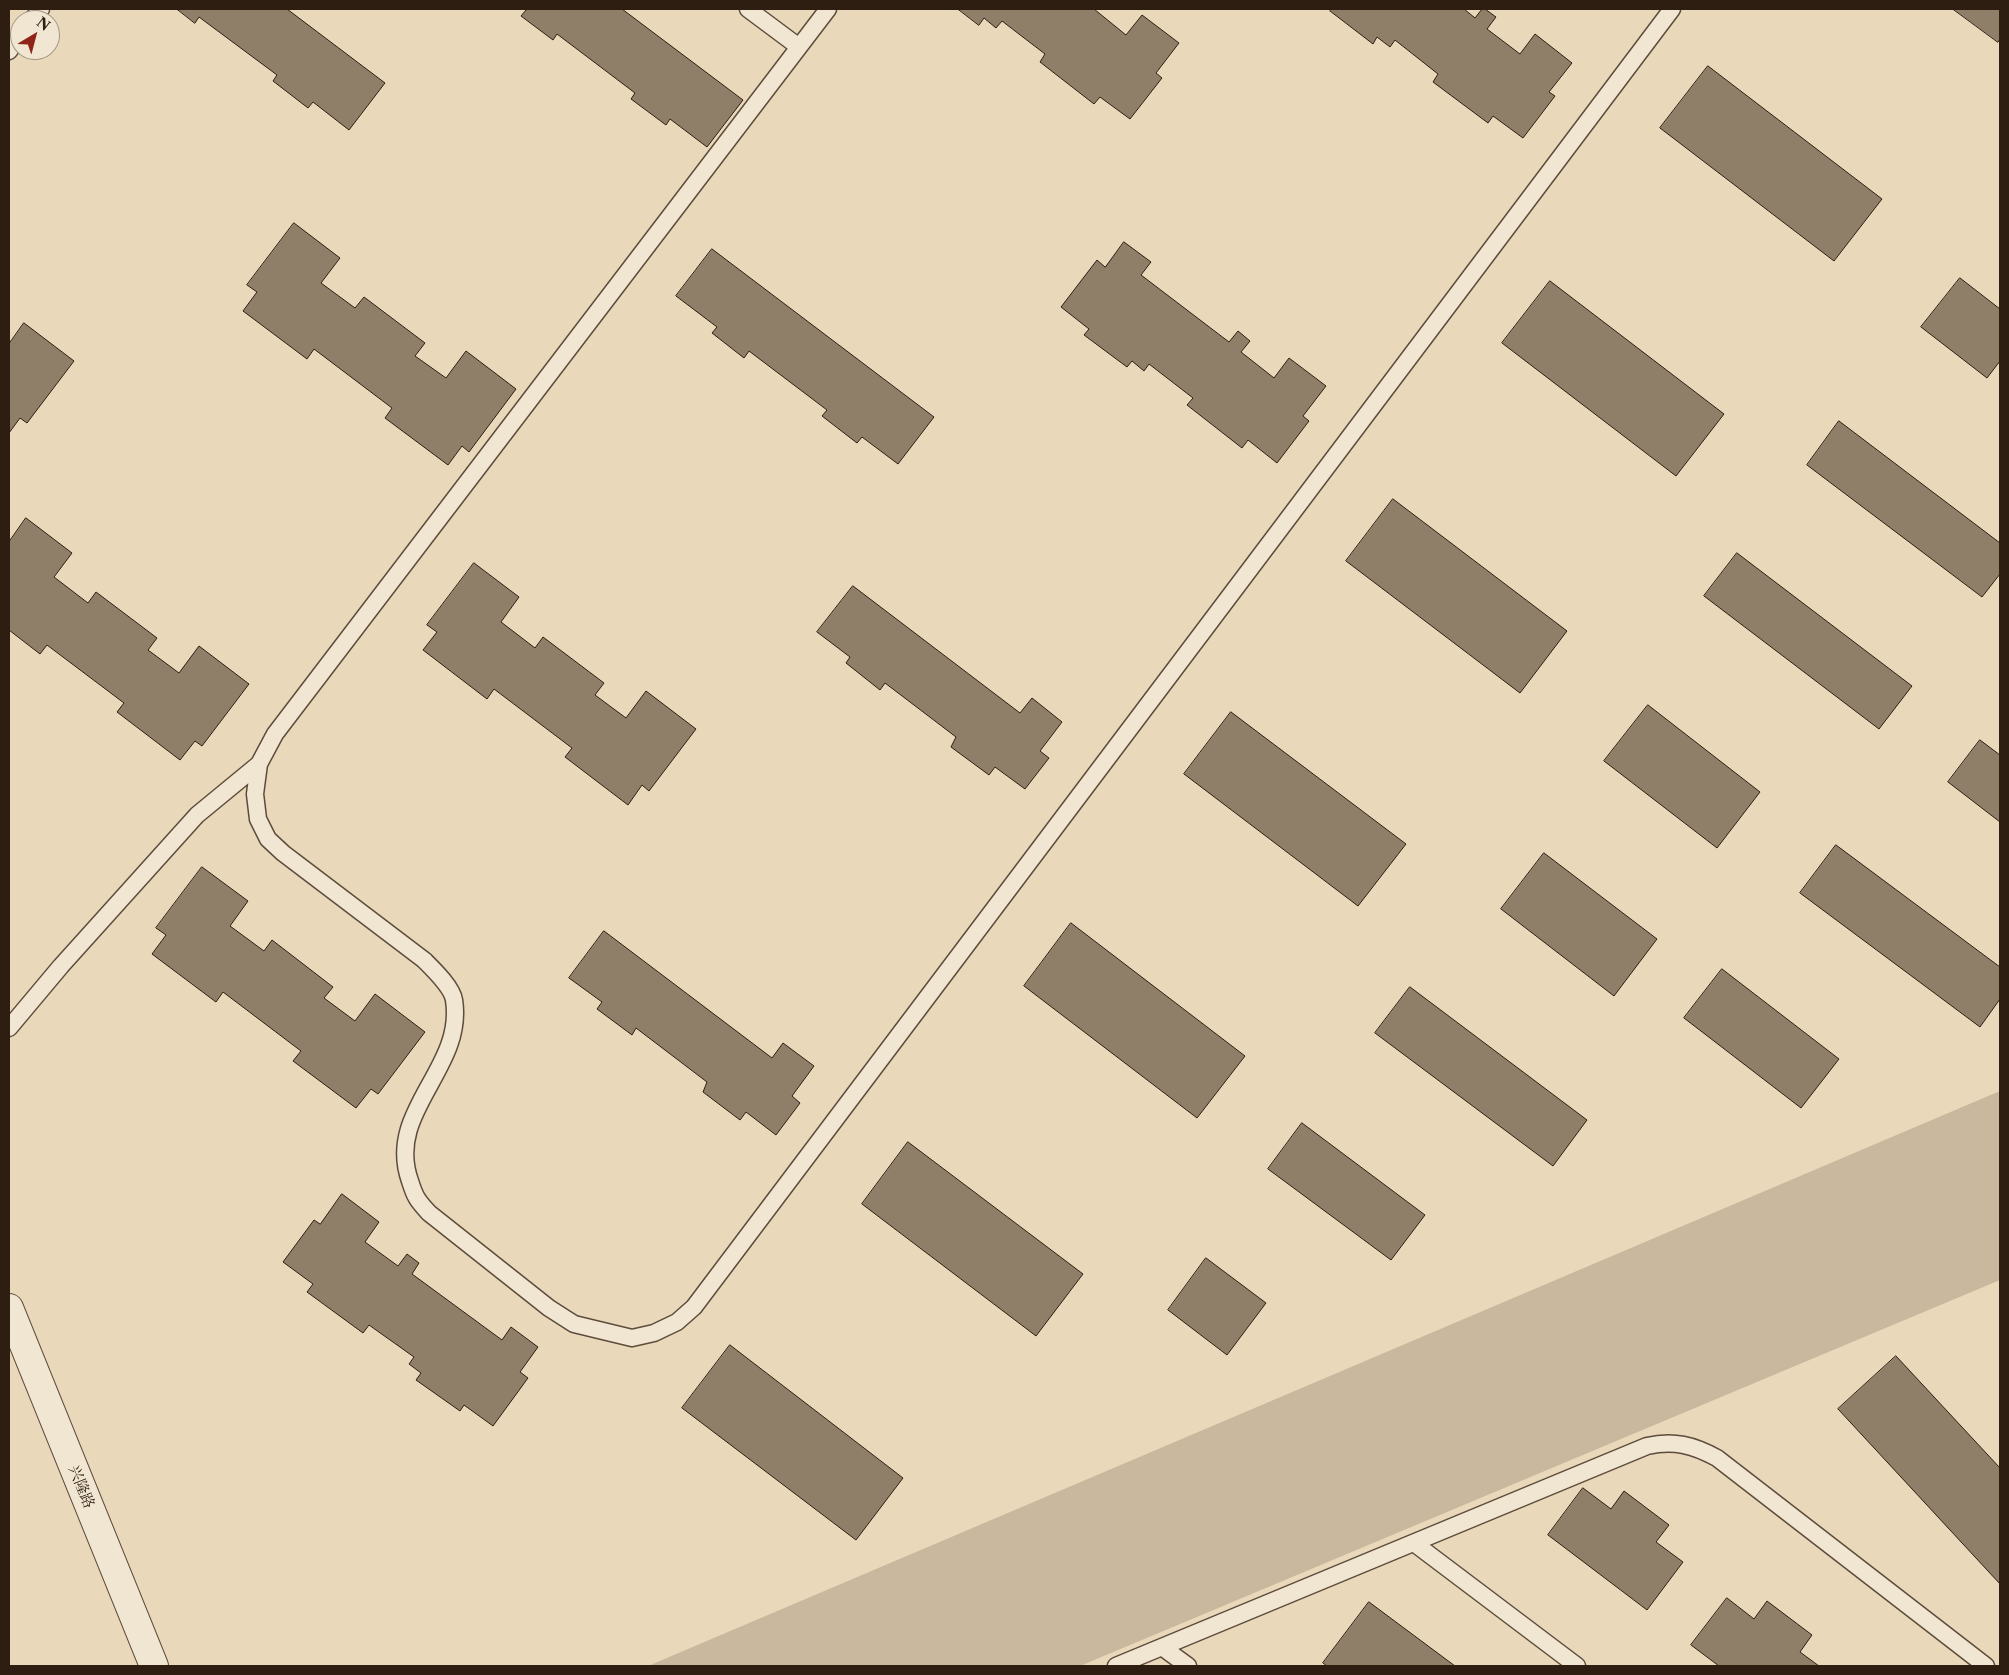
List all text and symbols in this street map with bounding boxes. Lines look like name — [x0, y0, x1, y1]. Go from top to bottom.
north arrow — [10, 10, 60, 60]
text: N — [33, 13, 54, 35]
street label: 兴隆路 — [64, 1463, 98, 1511]

